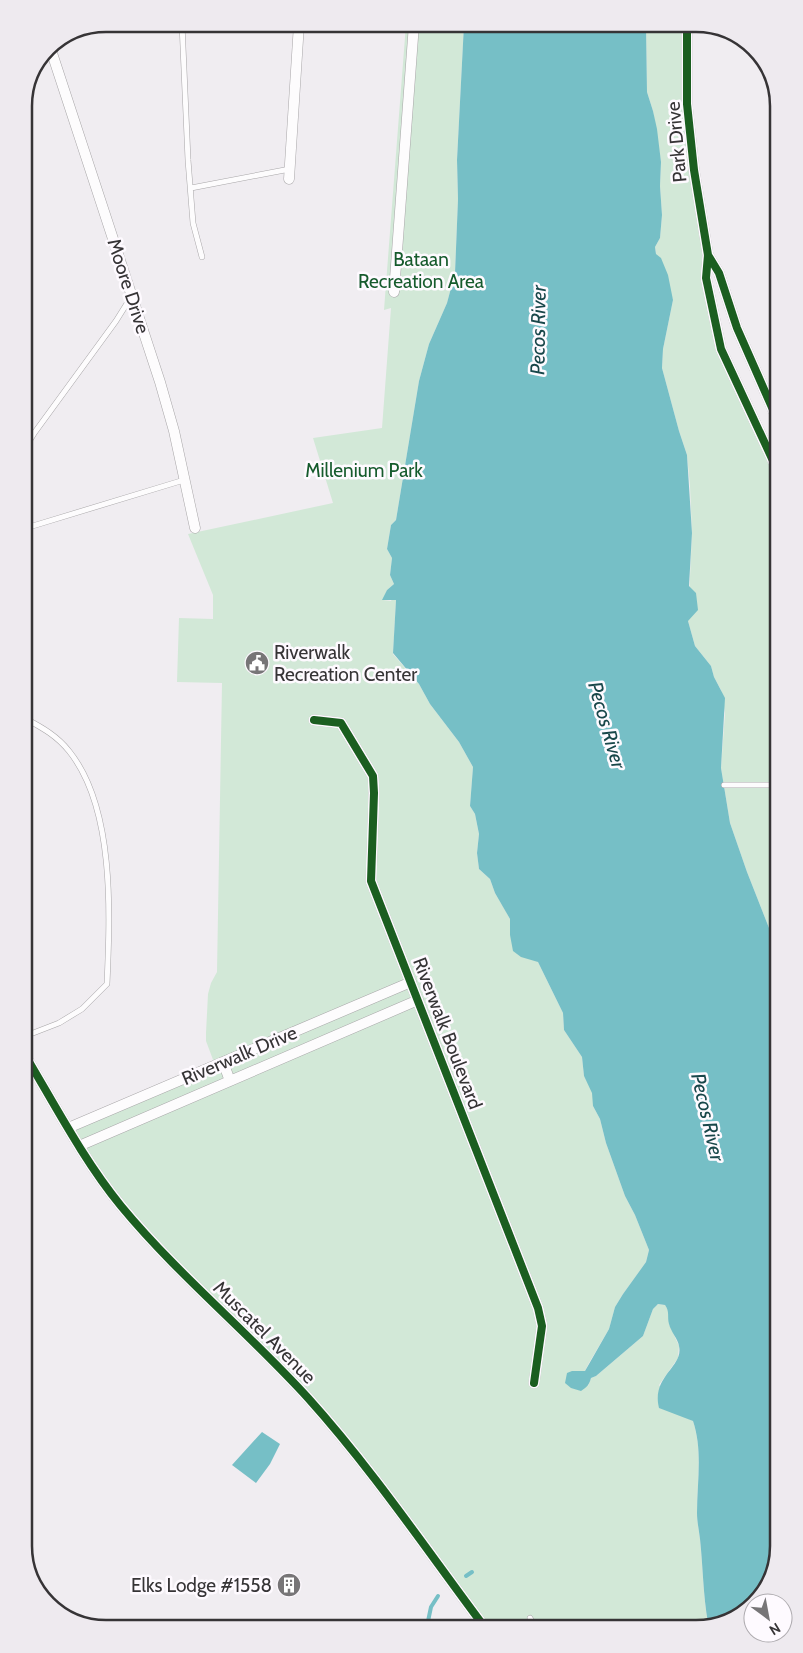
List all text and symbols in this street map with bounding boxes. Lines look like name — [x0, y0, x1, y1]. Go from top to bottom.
street label: Park Drive — [661, 100, 691, 183]
street label: Moore Drive — [102, 236, 155, 337]
park label: Bataan Recreation Area — [358, 248, 484, 293]
water label: Pecos River — [525, 284, 551, 375]
park label: Millenium Park — [305, 459, 423, 482]
place label: Riverwalk Recreation Center — [274, 641, 417, 686]
public building icon: Riverwalk Recreation Center — [244, 650, 270, 676]
water label: Pecos River — [583, 679, 631, 772]
street label: Riverwalk Boulevard — [408, 954, 487, 1112]
street label: Riverwalk Drive — [178, 1021, 301, 1090]
water label: Pecos River — [686, 1071, 730, 1164]
street label: Muscatel Avenue — [209, 1276, 321, 1389]
building icon: Elks Lodge #1558 — [276, 1572, 302, 1598]
place label: Elks Lodge #1558 — [131, 1574, 272, 1597]
north arrow — [743, 1593, 793, 1643]
text: N — [766, 1619, 784, 1639]

